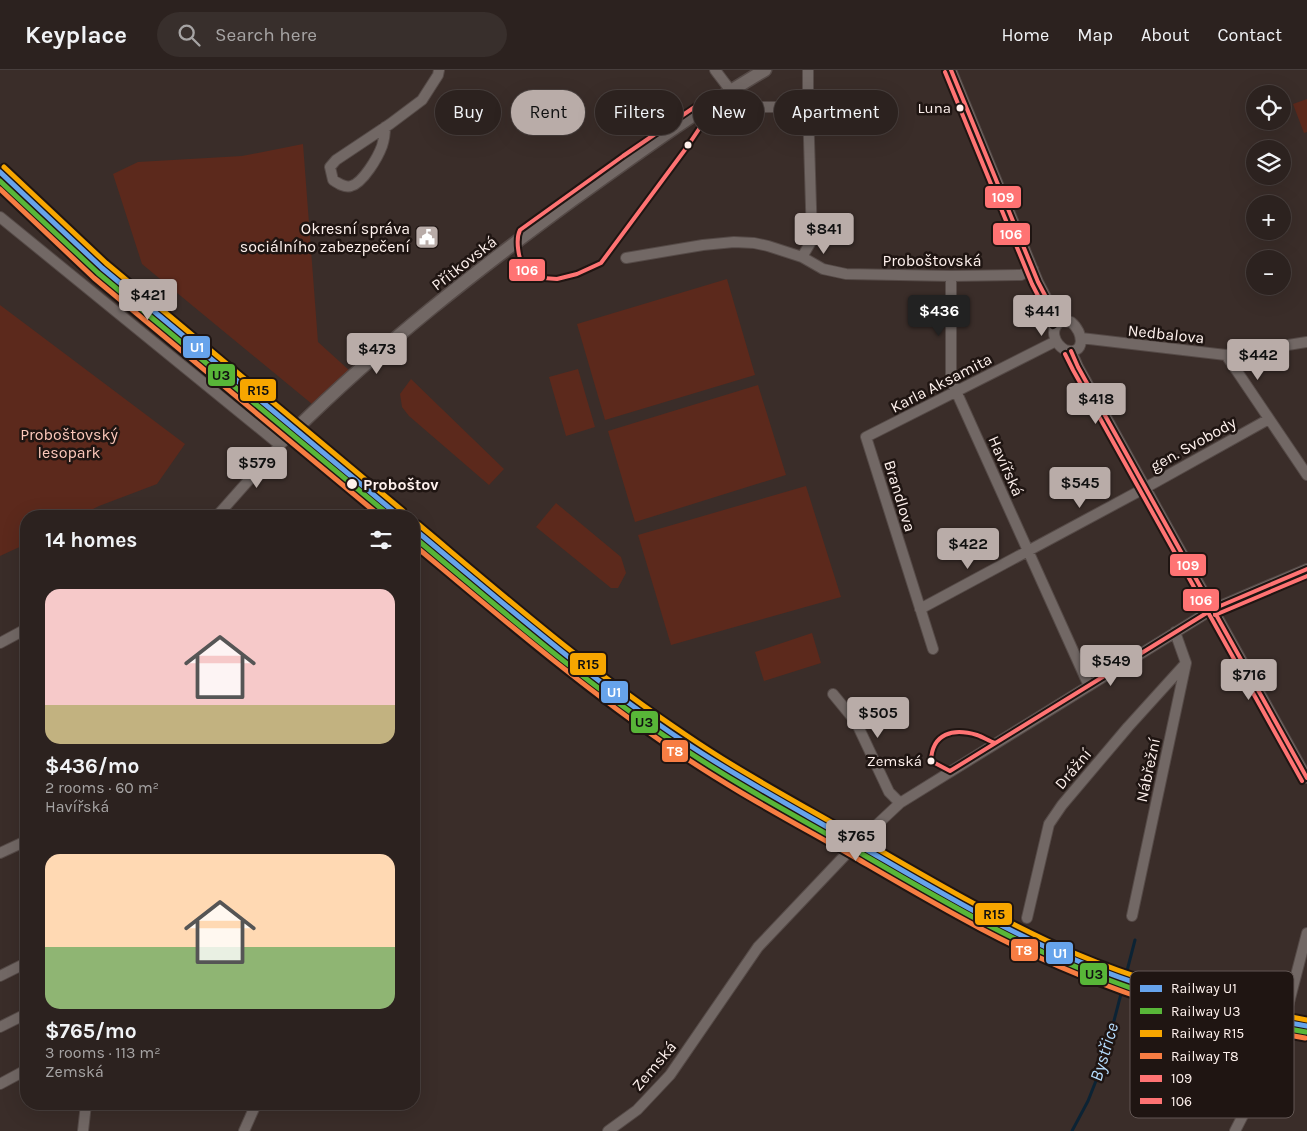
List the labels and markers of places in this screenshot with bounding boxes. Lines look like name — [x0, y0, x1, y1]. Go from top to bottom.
place label: Luna — [918, 99, 951, 117]
marker: Luna — [955, 103, 965, 113]
unlabelled marker — [683, 140, 693, 150]
pin: $841 — [794, 212, 854, 255]
place label: Okresní správa sociálního zabezpečení — [240, 219, 410, 256]
public building icon: Okresní správa sociálního zabezpečení — [414, 224, 440, 250]
pin: $421 — [118, 278, 178, 321]
pin: $436 — [909, 294, 969, 337]
pin: $441 — [1012, 294, 1072, 337]
pin: $473 — [347, 332, 407, 375]
pin: $442 — [1228, 338, 1288, 381]
pin: $418 — [1066, 382, 1126, 425]
pin: $579 — [227, 446, 287, 489]
pin: $545 — [1050, 466, 1110, 509]
place label: Proboštov — [363, 475, 439, 494]
marker: Proboštov — [345, 477, 359, 491]
pin: $422 — [938, 528, 998, 570]
pin: $549 — [1081, 644, 1141, 687]
pin: $716 — [1219, 658, 1279, 701]
pin: $505 — [848, 696, 908, 739]
place label: Zemská — [867, 752, 922, 770]
marker: Zemská — [926, 756, 936, 766]
pin: $765 — [826, 820, 886, 862]

